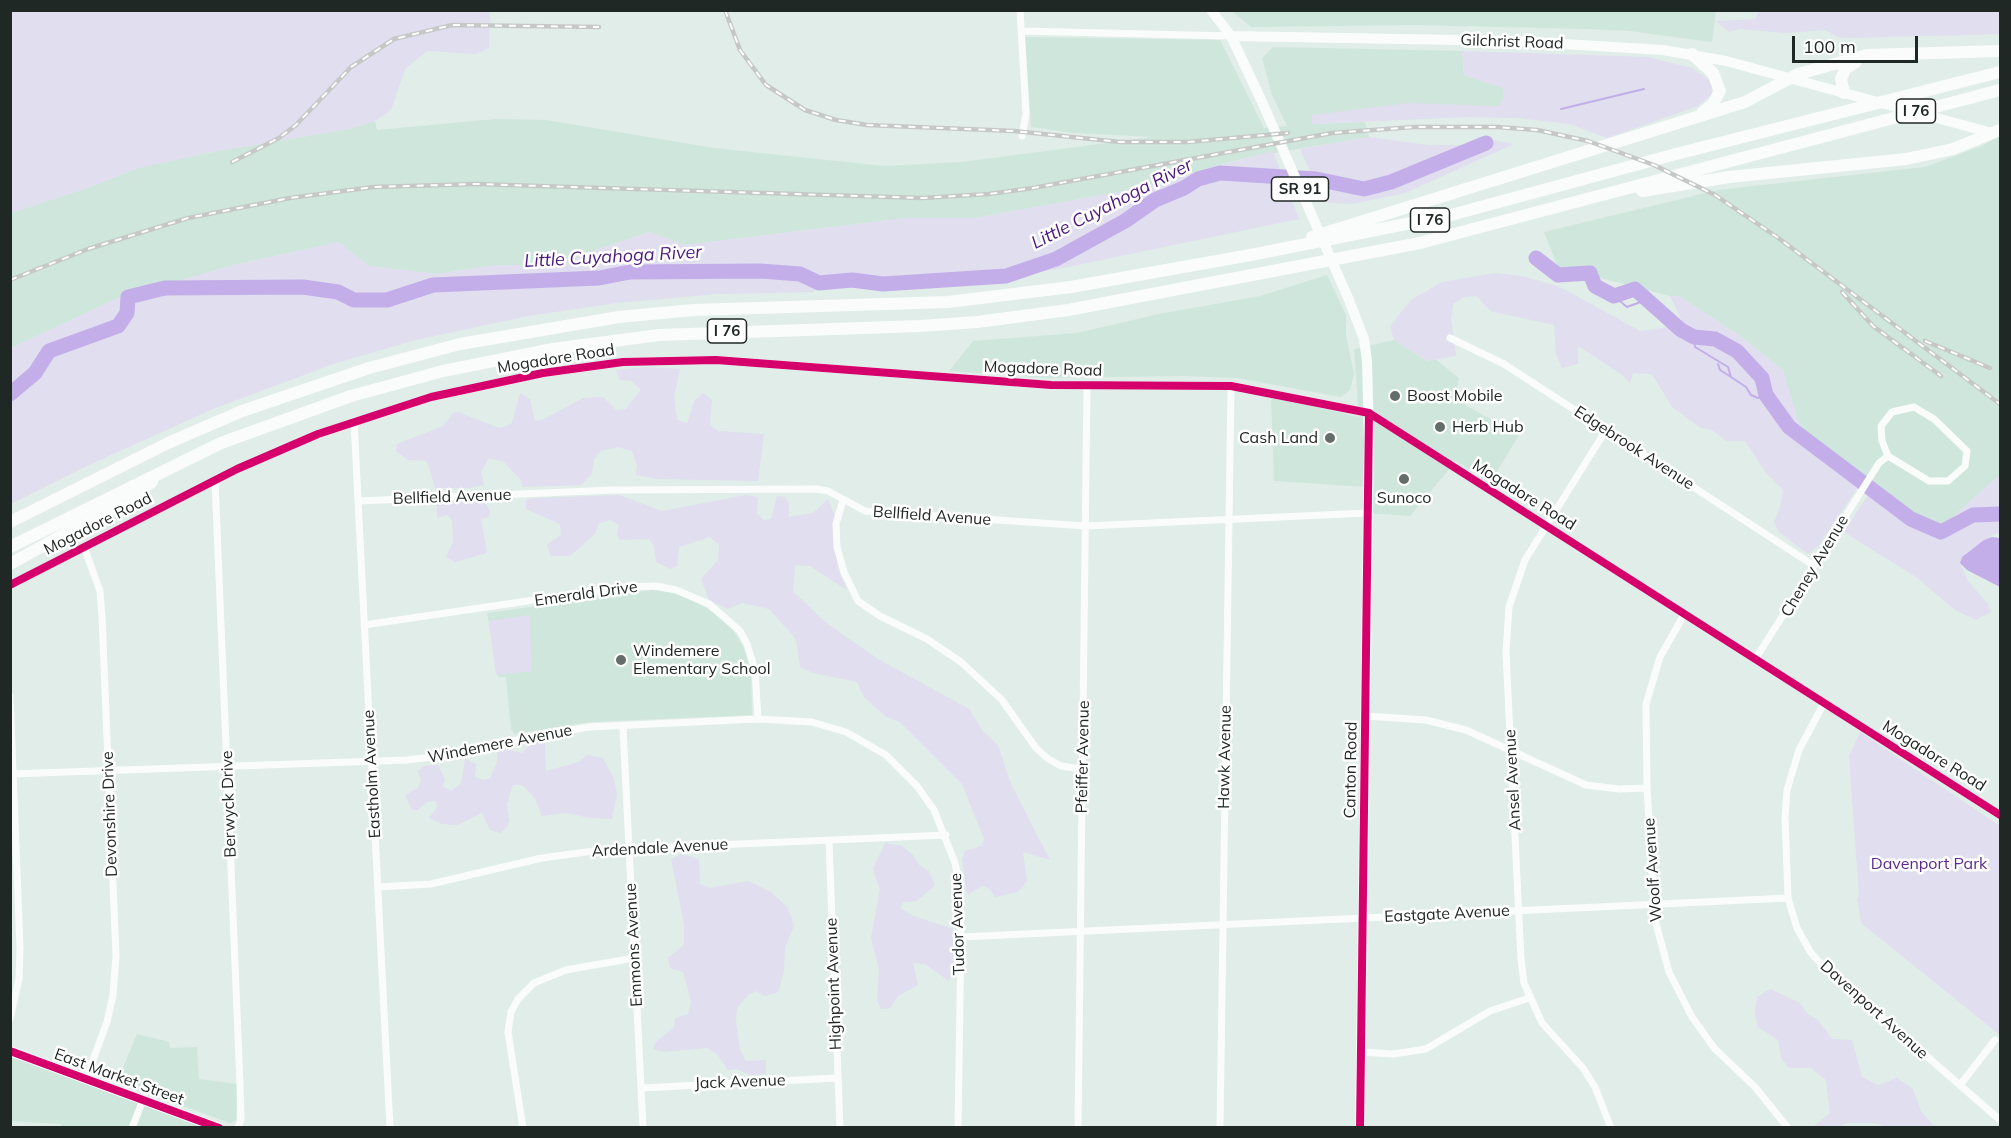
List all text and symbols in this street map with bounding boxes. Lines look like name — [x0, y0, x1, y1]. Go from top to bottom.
scale bar — [1795, 24, 1921, 62]
street label: Gilchrist Road — [1460, 31, 1564, 53]
text: 100 m — [1803, 35, 1856, 58]
road number: I 76 — [1896, 99, 1936, 123]
water label: Little Cuyahoga River — [1028, 154, 1196, 254]
road number: SR 91 — [1272, 177, 1328, 201]
road number: I 76 — [1410, 208, 1450, 232]
water label: Little Cuyahoga River — [524, 242, 702, 272]
road number: I 76 — [708, 319, 746, 343]
street label: Mogadore Road — [496, 340, 616, 378]
street label: Mogadore Road — [983, 357, 1103, 381]
place label: Boost Mobile — [1407, 386, 1503, 406]
marker: Boost Mobile — [1388, 389, 1402, 403]
street label: Edgebrook Avenue — [1570, 402, 1698, 494]
place label: Herb Hub — [1452, 417, 1524, 437]
marker: Herb Hub — [1433, 420, 1447, 434]
place label: Cash Land — [1239, 428, 1318, 448]
marker: Cash Land — [1323, 431, 1337, 445]
street label: Mogadore Road — [1469, 455, 1579, 535]
marker: Sunoco — [1397, 472, 1411, 486]
street label: Bellfield Avenue — [392, 485, 512, 509]
place label: Sunoco — [1377, 488, 1431, 508]
street label: Mogadore Road — [41, 489, 155, 559]
street label: Bellfield Avenue — [872, 502, 992, 530]
street label: Cheney Avenue — [1777, 512, 1853, 620]
street label: Emerald Drive — [533, 577, 639, 611]
place label: Windemere Elementary School — [633, 641, 771, 679]
marker: Windemere Elementary School — [614, 653, 628, 667]
street label: Pfeiffer Avenue — [1072, 700, 1094, 814]
street label: Hawk Avenue — [1214, 705, 1236, 809]
street label: Eastholm Avenue — [359, 709, 385, 839]
street label: Mogadore Road — [1879, 716, 1989, 796]
street label: Windemere Avenue — [426, 721, 574, 767]
street label: Canton Road — [1341, 721, 1361, 819]
street label: Ansel Avenue — [1501, 729, 1525, 831]
street label: Berwyck Drive — [218, 750, 240, 858]
street label: Devonshire Drive — [98, 751, 122, 877]
street label: Woolf Avenue — [1640, 817, 1666, 923]
street label: Ardendale Avenue — [591, 835, 729, 861]
park label: Davenport Park — [1871, 854, 1987, 874]
street label: Tudor Avenue — [947, 873, 969, 975]
street label: Emmons Avenue — [621, 883, 647, 1007]
street label: Eastgate Avenue — [1384, 901, 1510, 927]
street label: Highpoint Avenue — [822, 917, 846, 1051]
street label: Davenport Avenue — [1816, 957, 1932, 1063]
street label: East Market Street — [52, 1045, 186, 1109]
street label: Jack Avenue — [694, 1071, 786, 1093]

